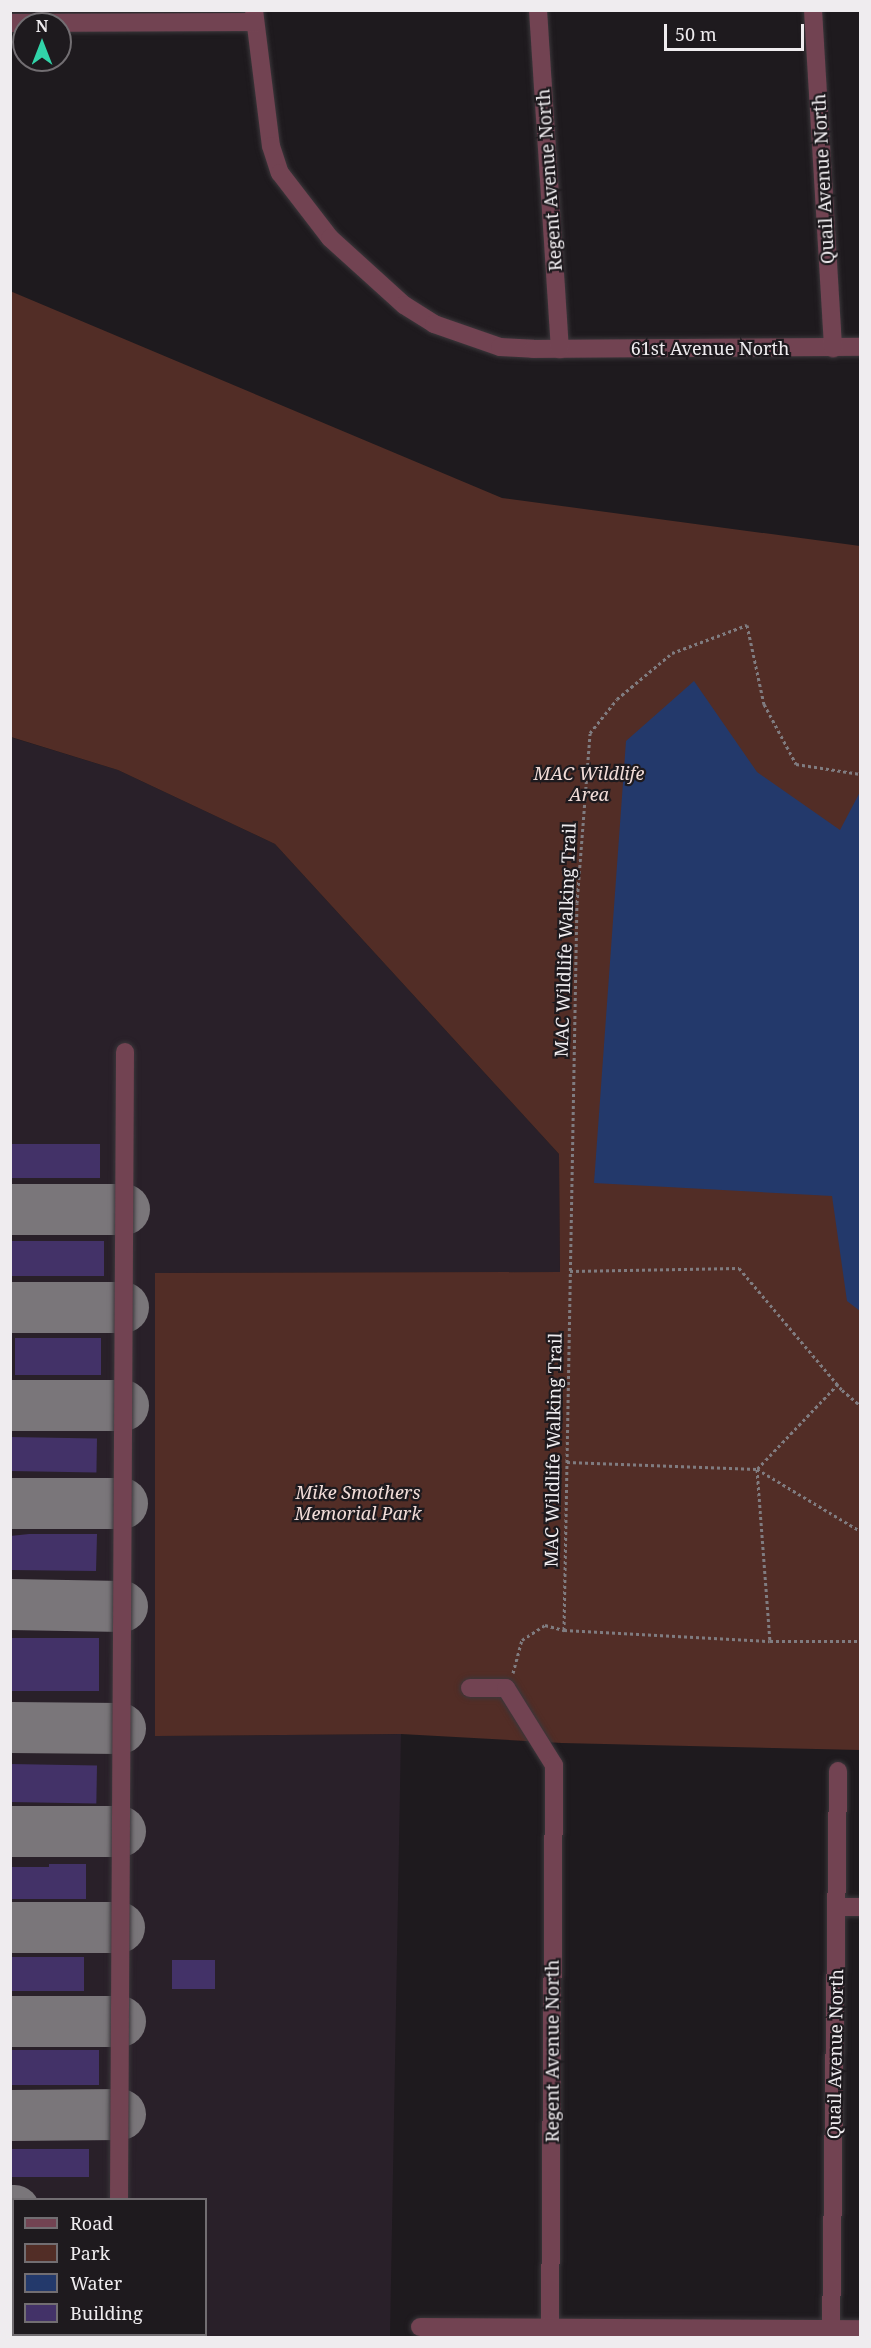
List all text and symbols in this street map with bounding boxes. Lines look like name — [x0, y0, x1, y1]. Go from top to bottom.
north arrow — [12, 12, 72, 72]
scale bar — [667, 12, 806, 50]
text: N — [36, 15, 48, 37]
text: 50 m — [675, 22, 717, 46]
street label: Regent Avenue North — [532, 88, 566, 272]
street label: Quail Avenue North — [808, 93, 838, 265]
street label: 61st Avenue North — [631, 337, 789, 359]
park label: MAC Wildlife Area — [534, 763, 644, 806]
street label: MAC Wildlife Walking Trail — [550, 822, 580, 1058]
street label: MAC Wildlife Walking Trail — [540, 1332, 566, 1568]
park label: Mike Smothers Memorial Park — [295, 1482, 421, 1524]
street label: Regent Avenue North — [541, 1960, 563, 2142]
street label: Quail Avenue North — [823, 1969, 847, 2139]
legend — [12, 2198, 207, 2336]
text: Road — [70, 2211, 113, 2235]
text: Park — [70, 2241, 110, 2265]
text: Water — [70, 2271, 122, 2295]
text: Building — [70, 2301, 143, 2325]

